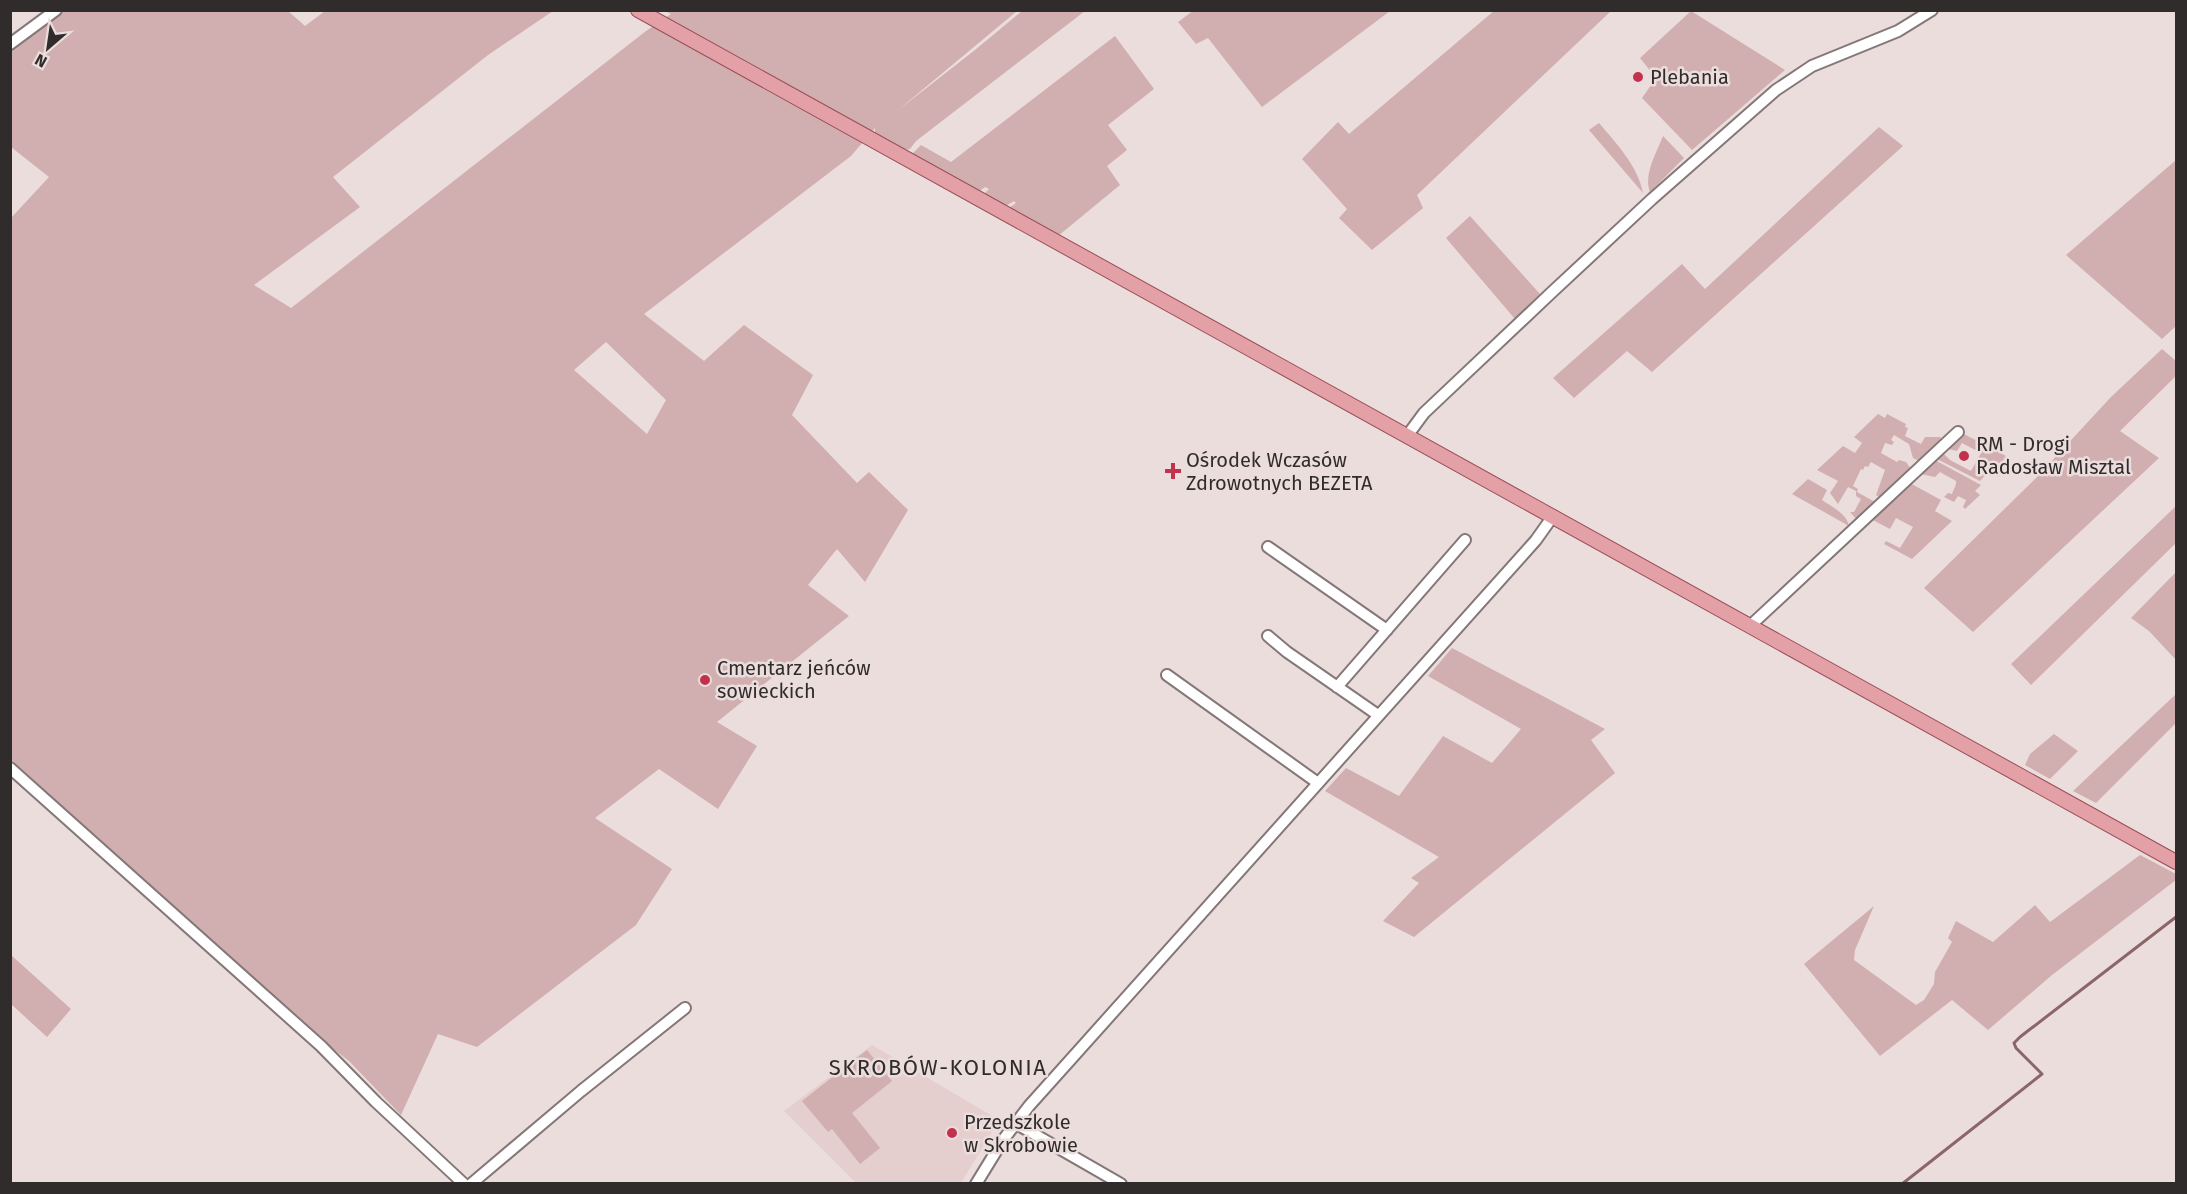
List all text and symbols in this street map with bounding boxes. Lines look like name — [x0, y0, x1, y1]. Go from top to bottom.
north arrow — [18, 18, 78, 78]
text: N — [32, 50, 50, 72]
place label: Plebania — [1650, 65, 1729, 89]
marker: Plebania — [1631, 70, 1645, 84]
place label: RM - Drogi Radosław Misztal — [1976, 432, 2131, 479]
place label: Ośrodek Wczasów Zdrowotnych BEZETA — [1186, 448, 1373, 495]
marker: RM - Drogi Radosław Misztal — [1957, 449, 1971, 463]
marker: Ośrodek Wczasów Zdrowotnych BEZETA — [1164, 462, 1182, 480]
place label: Cmentarz jeńców sowieckich — [717, 656, 871, 703]
marker: Cmentarz jeńców sowieckich — [698, 673, 712, 687]
district label: SKROBÓW-KOLONIA — [829, 1054, 1047, 1081]
place label: Przedszkole w Skrobowie — [964, 1110, 1078, 1157]
marker: Przedszkole w Skrobowie — [945, 1126, 959, 1140]

